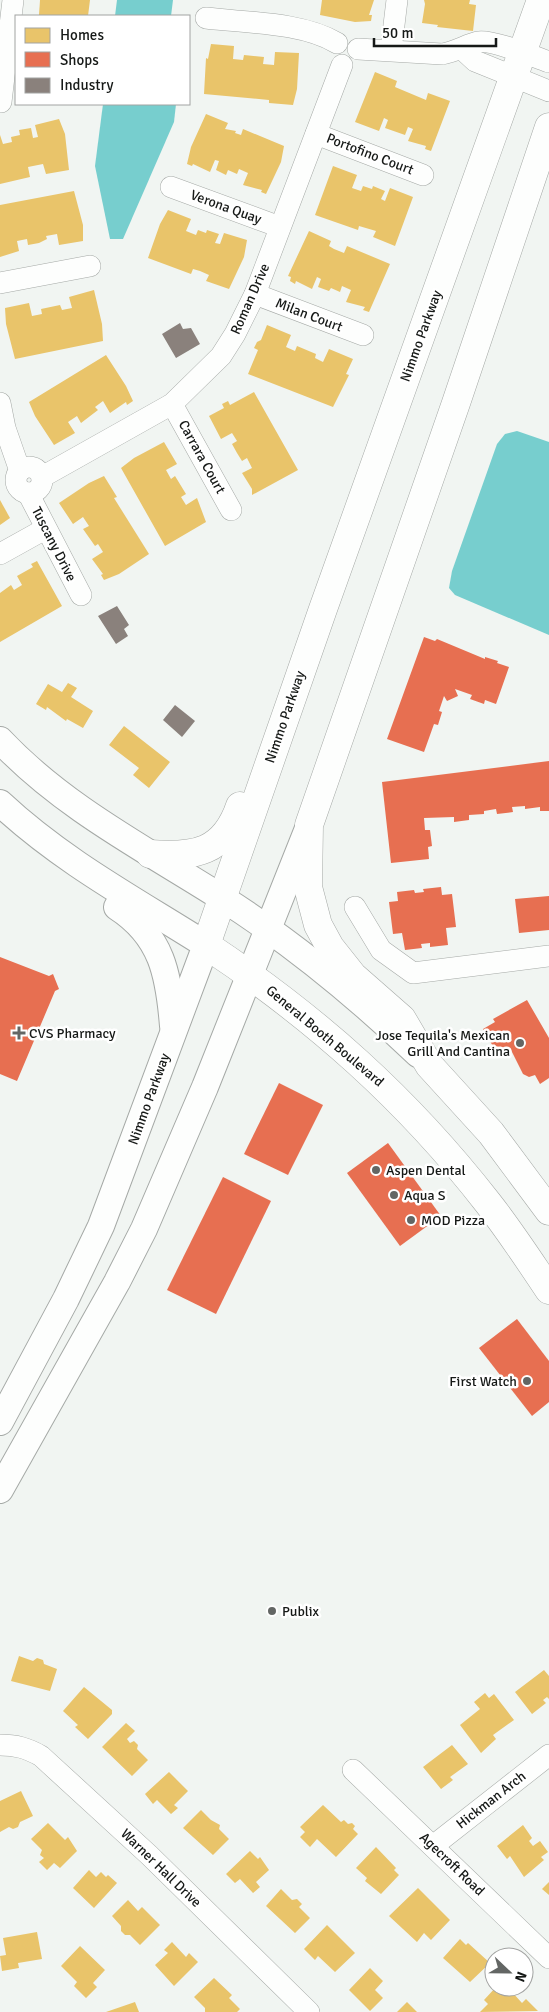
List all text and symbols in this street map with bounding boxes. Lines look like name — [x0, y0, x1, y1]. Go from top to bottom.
legend — [15, 15, 190, 105]
scale bar — [374, 15, 496, 47]
text: 50 m — [382, 24, 413, 42]
text: Homes — [60, 26, 104, 44]
text: Shops — [60, 51, 99, 69]
text: Industry — [60, 76, 113, 94]
street label: Portofino Court — [324, 130, 416, 178]
street label: Verona Quay — [188, 186, 264, 228]
street label: Roman Drive — [227, 261, 273, 337]
street label: Nimmo Parkway — [397, 287, 446, 384]
street label: Milan Court — [273, 294, 345, 336]
street label: Carrara Court — [175, 417, 229, 497]
street label: Tuscany Drive — [28, 504, 80, 584]
street label: Nimmo Parkway — [261, 668, 309, 765]
street label: General Booth Boulevard — [263, 982, 387, 1090]
place label: CVS Pharmacy — [29, 1025, 116, 1042]
marker: CVS Pharmacy — [13, 1027, 25, 1039]
place label: Jose Tequila's Mexican Grill And Cantina — [375, 1027, 510, 1060]
marker: Jose Tequila's Mexican Grill And Cantina — [514, 1037, 526, 1049]
street label: Nimmo Parkway — [125, 1050, 174, 1147]
place label: Aspen Dental — [386, 1162, 466, 1179]
marker: Aspen Dental — [370, 1164, 382, 1176]
place label: Aqua S — [404, 1187, 446, 1204]
marker: Aqua S — [388, 1189, 400, 1201]
place label: MOD Pizza — [421, 1212, 485, 1229]
marker: MOD Pizza — [405, 1214, 417, 1226]
place label: First Watch — [449, 1373, 517, 1390]
marker: First Watch — [521, 1375, 533, 1387]
place label: Publix — [282, 1603, 320, 1620]
marker: Publix — [266, 1605, 278, 1617]
street label: Hickman Arch — [453, 1768, 529, 1832]
street label: Warner Hall Drive — [117, 1825, 205, 1911]
street label: Agecroft Road — [416, 1829, 488, 1899]
north arrow — [484, 1947, 534, 1997]
text: N — [511, 1969, 530, 1984]

